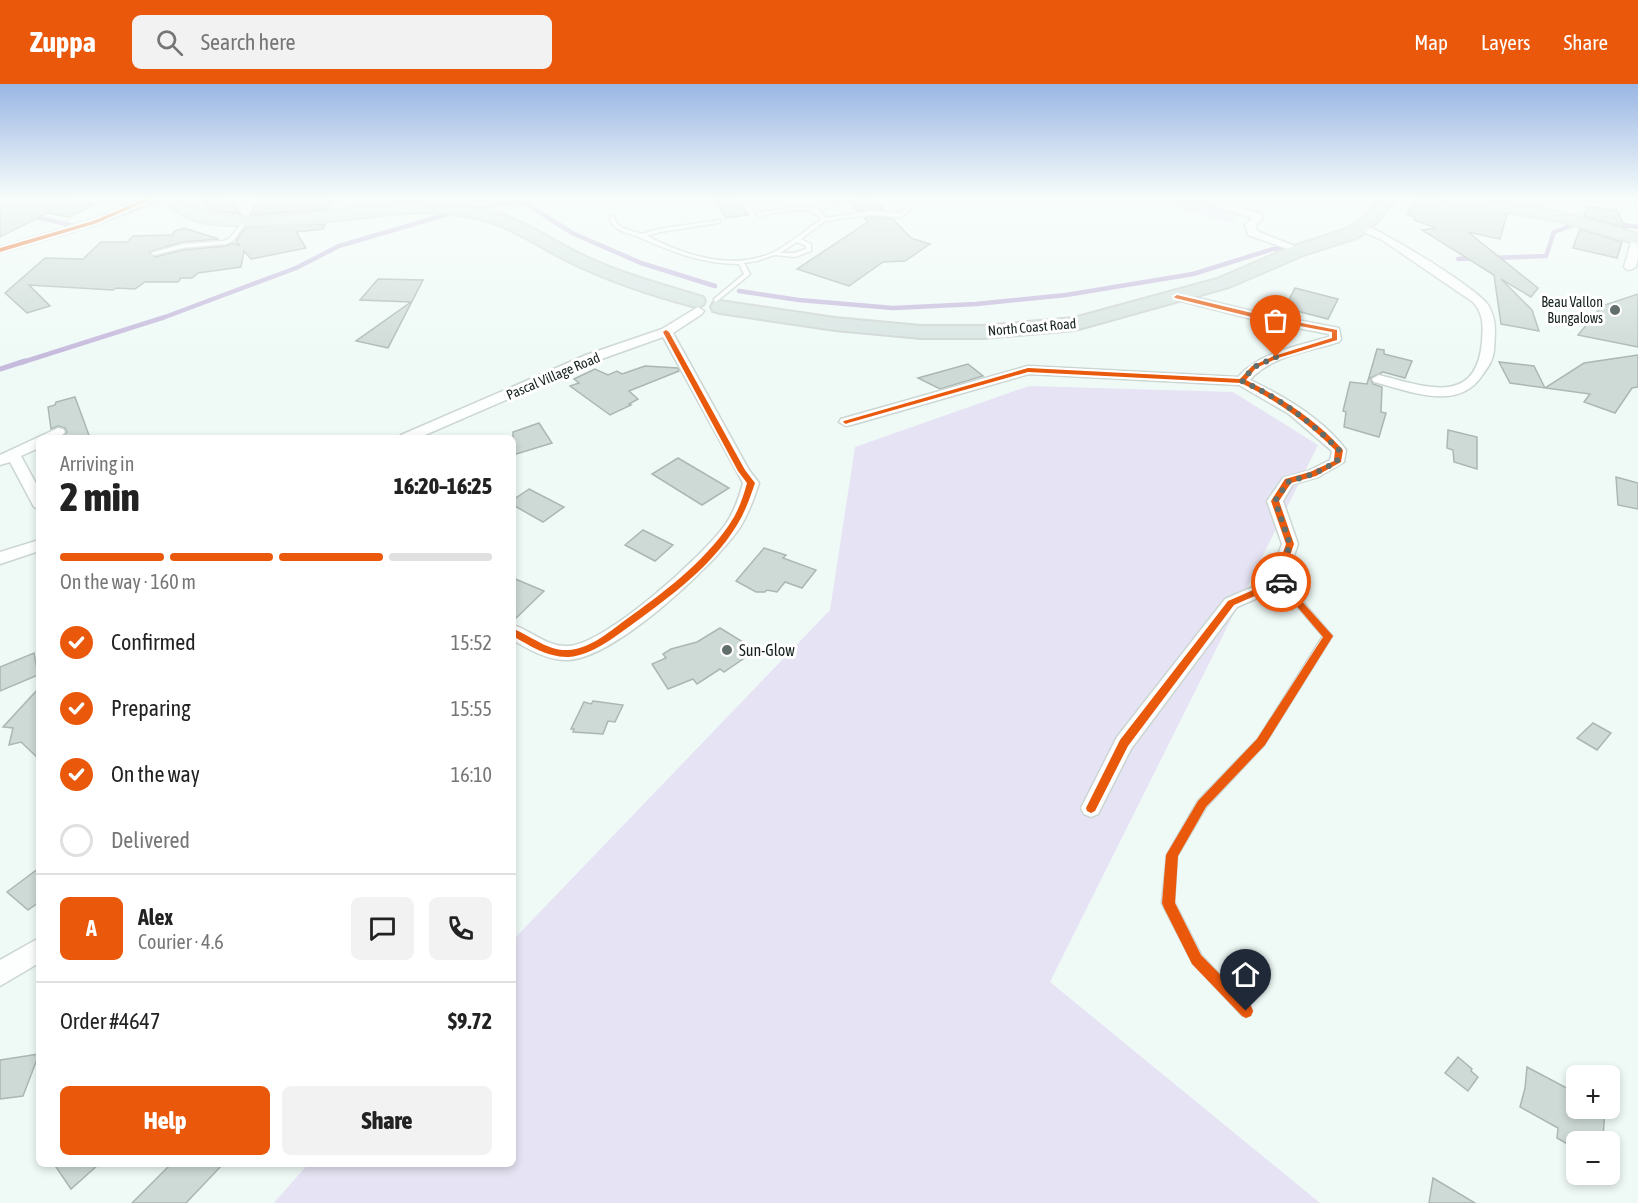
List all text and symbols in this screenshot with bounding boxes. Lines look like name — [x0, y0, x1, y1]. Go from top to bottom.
search box — [132, 15, 552, 69]
text: Zuppa — [30, 26, 96, 58]
icon: search — [153, 26, 186, 59]
text: Search here — [201, 29, 296, 55]
text: Map — [1414, 30, 1448, 54]
text: Layers — [1481, 30, 1531, 54]
text: Share — [1564, 30, 1608, 54]
place label: Beau Vallon Bungalows — [1541, 294, 1603, 326]
pin — [1250, 295, 1301, 357]
marker: Beau Vallon Bungalows — [1608, 303, 1622, 317]
icon: bag — [1259, 304, 1292, 337]
street label: North Coast Road — [987, 315, 1077, 339]
street label: Pascal Village Road — [504, 349, 602, 403]
text: Arriving in — [60, 452, 134, 475]
text: 16:20–16:25 — [394, 473, 492, 499]
text: 2 min — [60, 475, 140, 519]
courier — [1251, 552, 1311, 612]
icon: car — [1265, 566, 1298, 599]
text: On the way · 160 m — [60, 570, 196, 593]
icon: check — [60, 626, 93, 659]
text: Confirmed — [111, 629, 196, 655]
text: 15:52 — [451, 631, 492, 654]
place label: Sun-Glow — [739, 641, 795, 659]
marker: Sun-Glow — [720, 643, 734, 657]
icon: check — [60, 692, 93, 725]
text: Preparing — [111, 695, 191, 721]
text: 15:55 — [451, 697, 492, 720]
icon: check — [60, 758, 93, 791]
text: On the way — [111, 761, 200, 787]
text: 16:10 — [451, 763, 492, 786]
text: Delivered — [111, 827, 190, 853]
button: chat — [351, 897, 414, 960]
button: phone — [429, 897, 492, 960]
text: Alex — [138, 904, 173, 930]
text: A — [86, 915, 97, 941]
text: Courier · 4.6 — [138, 930, 224, 953]
pin — [1220, 949, 1271, 1011]
icon: home — [1229, 958, 1262, 991]
text: Order #4647 — [60, 1008, 160, 1034]
text: $9.72 — [448, 1008, 492, 1034]
map controls — [1566, 1065, 1620, 1185]
button: + — [1566, 1065, 1620, 1119]
button: Help — [60, 1086, 270, 1155]
button: Share — [282, 1086, 492, 1155]
button: − — [1566, 1131, 1620, 1185]

